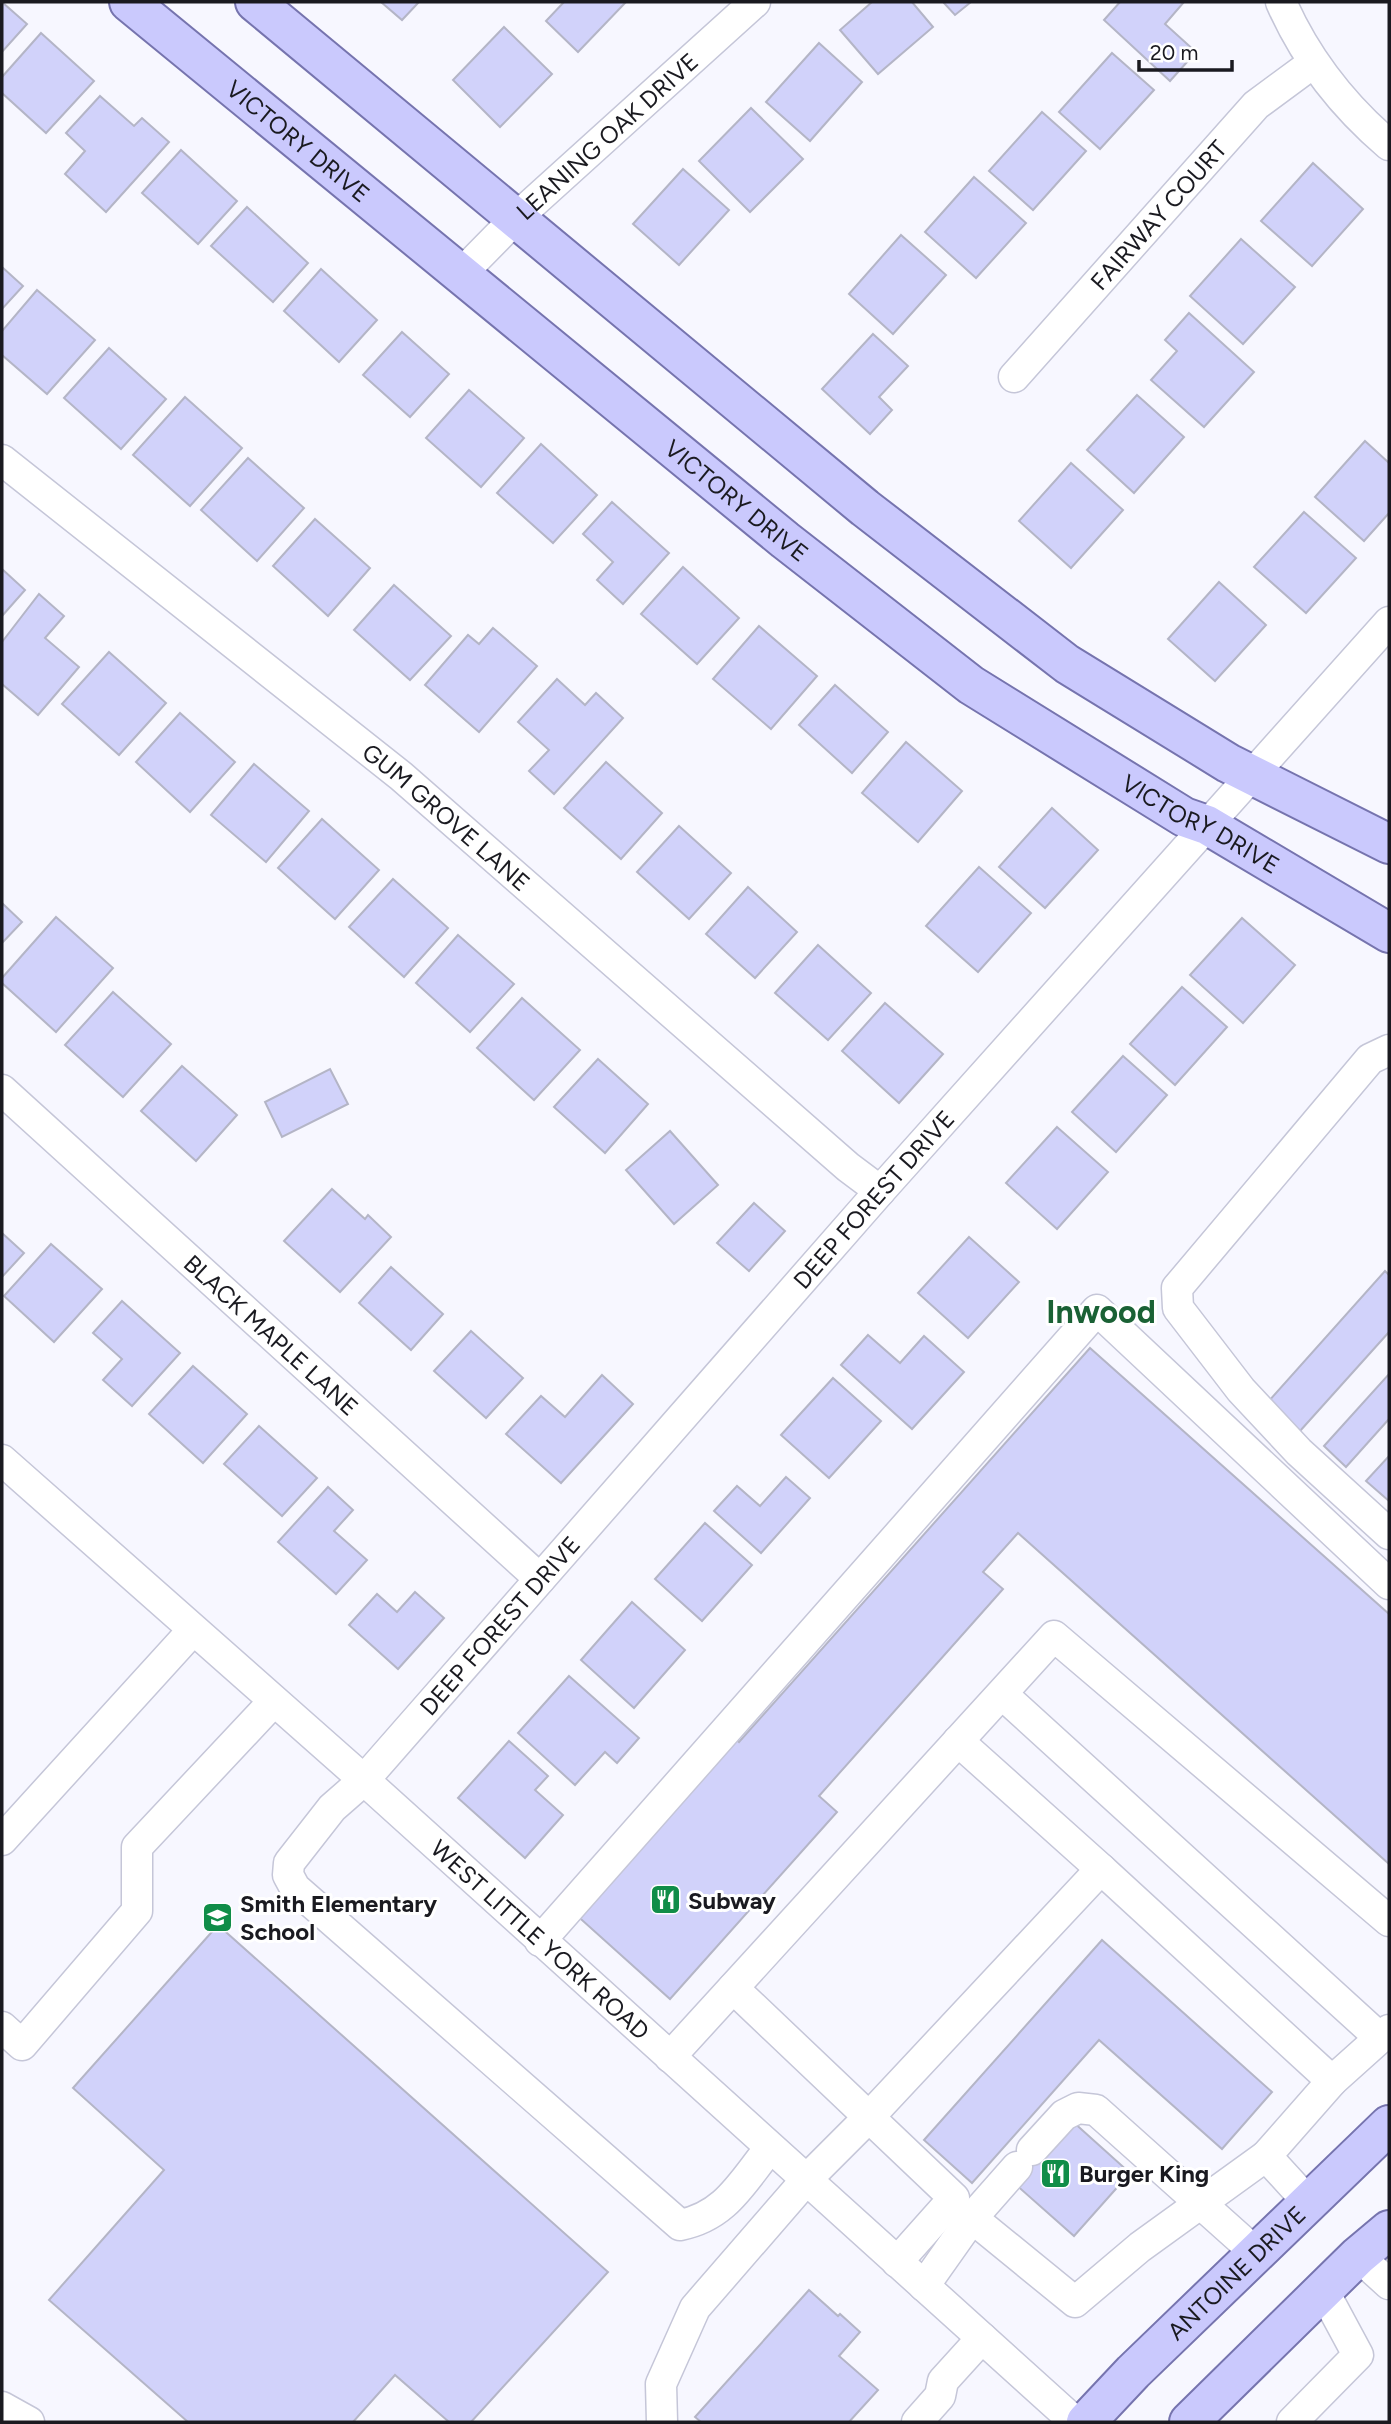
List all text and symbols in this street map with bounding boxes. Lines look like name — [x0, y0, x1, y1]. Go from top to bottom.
scale bar — [1139, 28, 1232, 72]
text: 20 m — [1150, 40, 1198, 65]
street label: LEANING OAK DRIVE — [510, 46, 704, 225]
street label: VICTORY DRIVE — [221, 74, 376, 208]
street label: FAIRWAY COURT — [1084, 134, 1232, 296]
street label: VICTORY DRIVE — [659, 433, 814, 567]
street label: GUM GROVE LANE — [357, 737, 536, 897]
street label: VICTORY DRIVE — [1117, 768, 1285, 879]
street label: DEEP FOREST DRIVE — [787, 1104, 960, 1294]
street label: BLACK MAPLE LANE — [178, 1248, 365, 1421]
district label: Inwood — [1046, 1293, 1156, 1331]
street label: DEEP FOREST DRIVE — [413, 1530, 586, 1721]
street label: WEST LITTLE YORK ROAD — [425, 1833, 656, 2045]
restaurant icon: Subway — [648, 1883, 682, 1917]
place label: Subway — [688, 1886, 776, 1915]
place label: Smith Elementary School — [240, 1889, 437, 1946]
school or university icon: Smith Elementary School — [200, 1900, 234, 1934]
restaurant icon: Burger King — [1039, 2156, 1073, 2190]
place label: Burger King — [1079, 2159, 1209, 2188]
street label: ANTOINE DRIVE — [1161, 2199, 1311, 2346]

